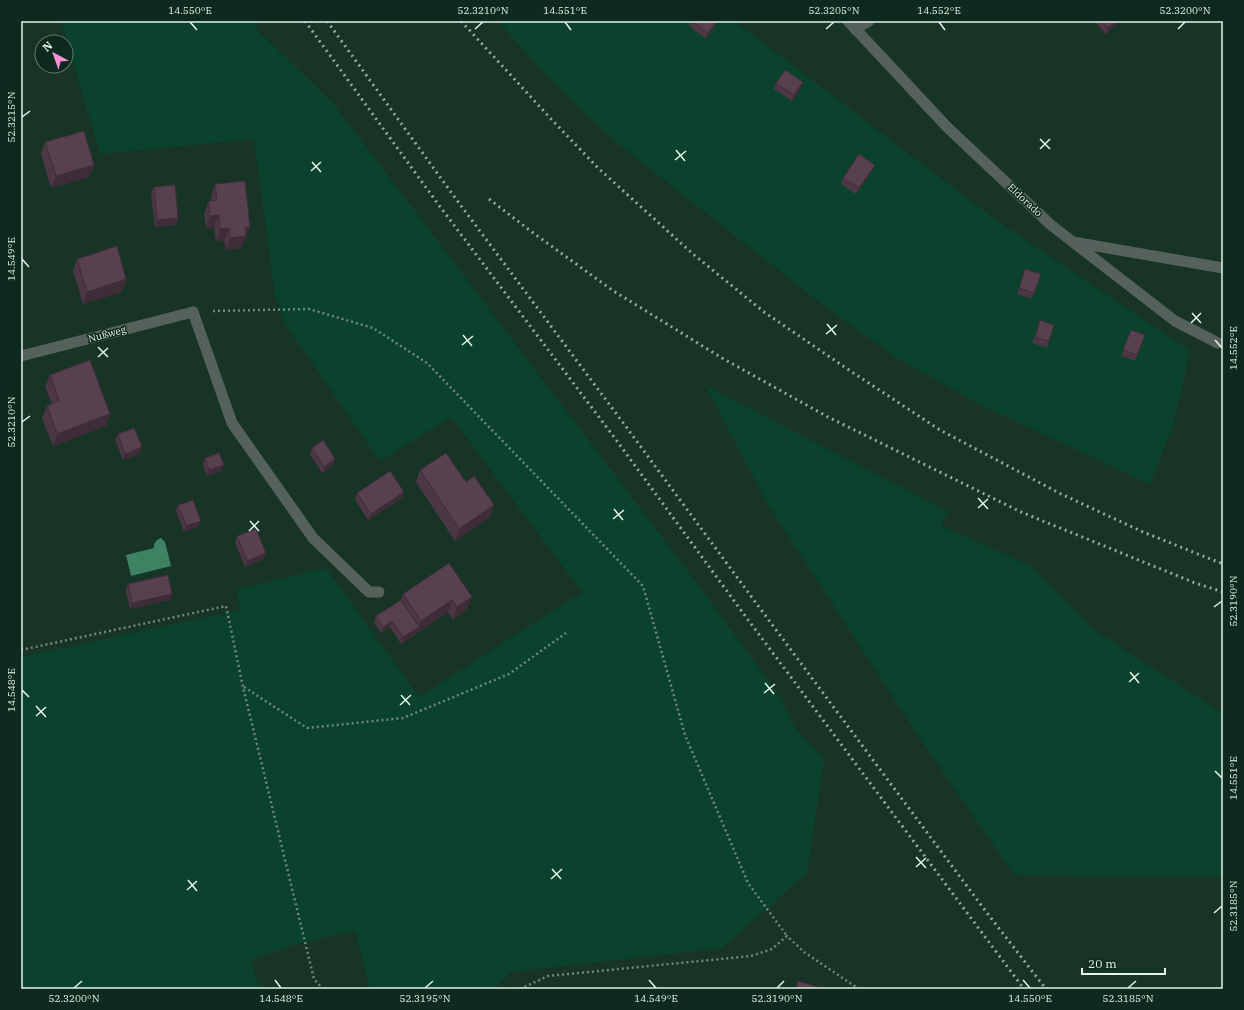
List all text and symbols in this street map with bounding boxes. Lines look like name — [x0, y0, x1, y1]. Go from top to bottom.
text: 14.550°E — [168, 4, 212, 17]
text: 52.3210°N — [457, 4, 509, 17]
text: 14.551°E — [543, 4, 587, 17]
text: 52.3205°N — [808, 4, 860, 17]
text: 14.552°E — [917, 4, 961, 17]
text: 52.3200°N — [1159, 4, 1211, 17]
north arrow — [34, 34, 74, 74]
text: N — [40, 38, 56, 55]
text: 52.3215°N — [5, 91, 18, 143]
street label: Eldorado — [1005, 181, 1045, 220]
text: 14.549°E — [5, 237, 18, 281]
street label: Nußweg — [87, 323, 128, 345]
text: 14.552°E — [1227, 326, 1240, 370]
text: 52.3210°N — [5, 396, 18, 448]
text: 52.3190°N — [1227, 575, 1240, 627]
text: 14.548°E — [5, 668, 18, 712]
text: 14.551°E — [1227, 756, 1240, 800]
text: 52.3185°N — [1227, 880, 1240, 932]
scale bar — [1082, 950, 1165, 976]
text: 20 m — [1088, 956, 1117, 971]
text: 52.3200°N — [48, 992, 100, 1005]
text: 14.548°E — [259, 992, 303, 1005]
text: 52.3195°N — [399, 992, 451, 1005]
text: 14.549°E — [634, 992, 678, 1005]
text: 52.3190°N — [751, 992, 803, 1005]
text: 14.550°E — [1008, 992, 1052, 1005]
text: 52.3185°N — [1102, 992, 1154, 1005]

